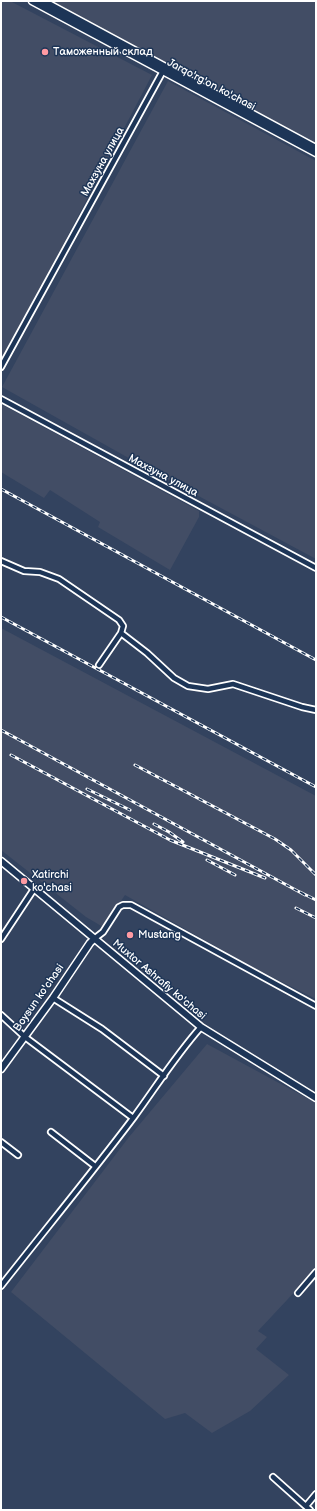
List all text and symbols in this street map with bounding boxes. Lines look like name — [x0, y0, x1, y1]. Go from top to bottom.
place label: Таможенный склад — [53, 45, 153, 59]
marker: Таможенный склад — [40, 47, 50, 57]
street label: Jarqo'rg'on ko'chasi — [165, 56, 257, 114]
street label: Махзуна улица — [79, 125, 127, 199]
street label: Махзуна улица — [126, 452, 200, 500]
place label: Xatirchi ko'chasi — [32, 868, 72, 894]
marker: Xatirchi ko'chasi — [19, 876, 29, 886]
place label: Mustang — [138, 928, 181, 942]
marker: Mustang — [125, 930, 135, 940]
street label: Muxtor Ashrafiy ko'chasi — [110, 937, 208, 1023]
street label: Boysun ko'chasi — [11, 962, 67, 1034]

